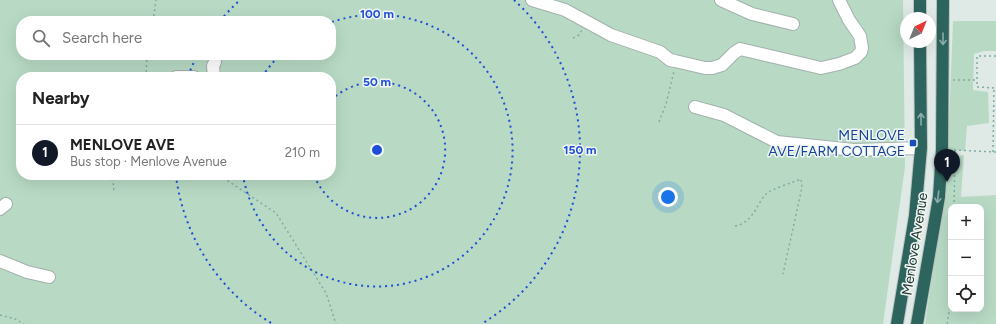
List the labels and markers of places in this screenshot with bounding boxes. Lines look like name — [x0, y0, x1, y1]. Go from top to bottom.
place label: MENLOVE AVE/FARM COTTAGE — [768, 127, 905, 160]
marker: MENLOVE AVE/FARM COTTAGE — [908, 138, 918, 148]
centre of rings — [370, 143, 384, 157]
pin: 1 — [934, 149, 960, 182]

